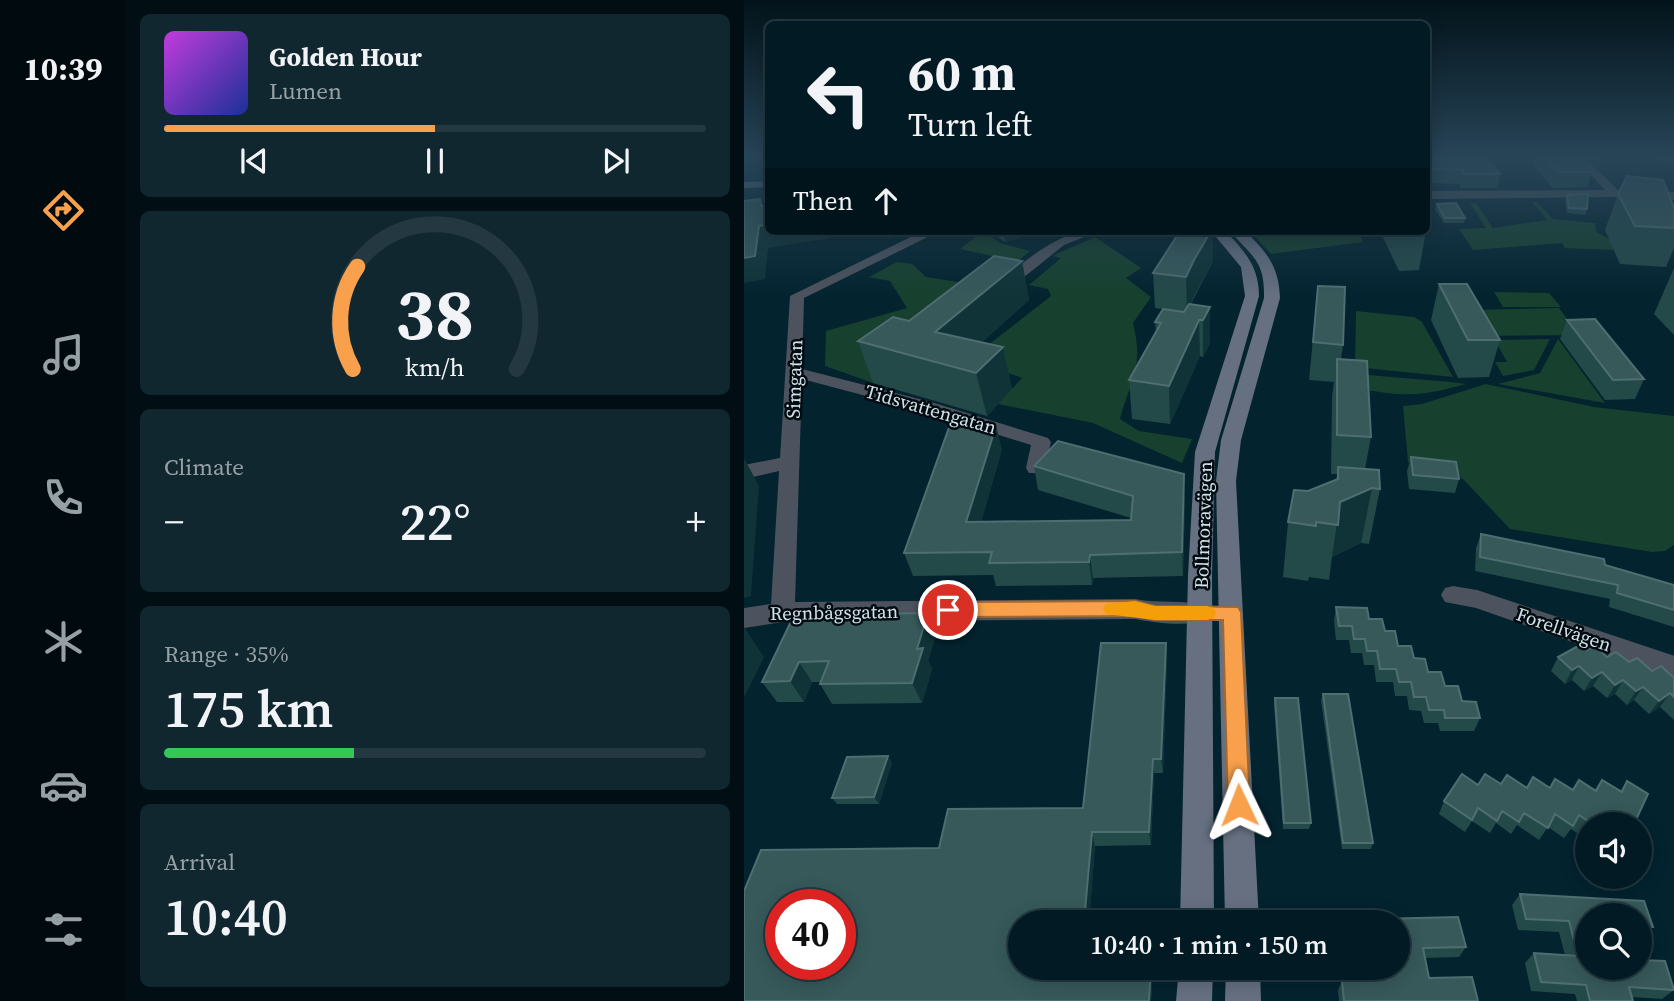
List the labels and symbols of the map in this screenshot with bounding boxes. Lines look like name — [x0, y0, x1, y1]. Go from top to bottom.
street label: Simgatan — [780, 339, 808, 419]
street label: Tidsvattengatan — [862, 378, 1000, 440]
street label: Bollmoravägen — [1188, 461, 1218, 589]
pin — [918, 580, 978, 640]
street label: Regnbågsgatan — [770, 598, 898, 626]
street label: Forellvägen — [1513, 601, 1615, 657]
position arrow — [1202, 768, 1276, 842]
speed limit sign: 40 — [765, 889, 856, 980]

